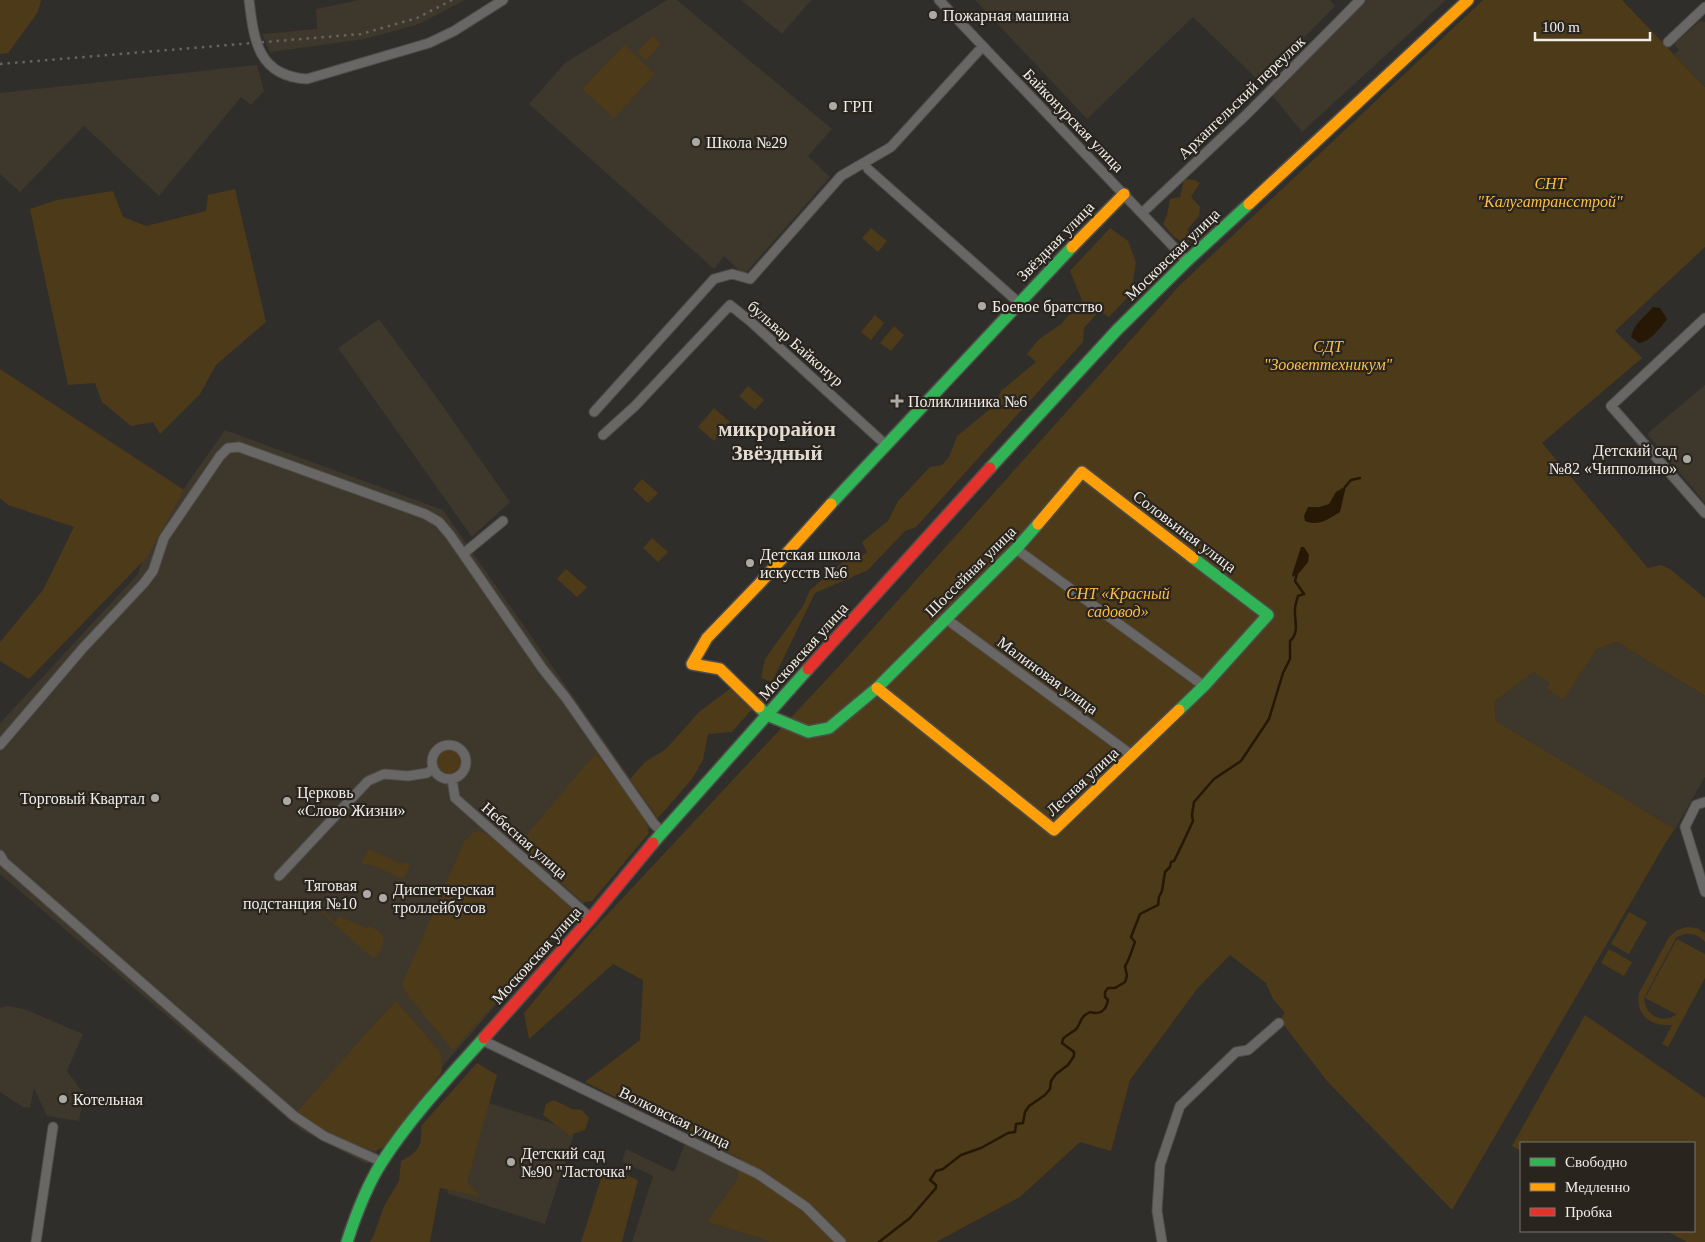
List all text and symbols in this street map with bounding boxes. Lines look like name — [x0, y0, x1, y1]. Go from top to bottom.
place label: Пожарная машина — [943, 7, 1069, 25]
marker: Пожарная машина — [927, 9, 939, 21]
scale bar — [1535, 10, 1650, 42]
text: 100 m — [1542, 19, 1580, 35]
street label: Архангельский переулок — [1175, 32, 1309, 163]
street label: Байконурская улица — [1019, 65, 1127, 176]
place label: ГРП — [843, 98, 873, 115]
marker: ГРП — [827, 100, 839, 112]
place label: Школа №29 — [706, 134, 787, 151]
marker: Школа №29 — [690, 136, 702, 148]
park label: СНТ "Калугатрансстрой" — [1477, 175, 1623, 211]
street label: Звёздная улица — [1013, 198, 1098, 285]
street label: Московская улица — [1122, 205, 1224, 304]
street label: бульвар Байконур — [744, 297, 847, 390]
place label: Боевое братство — [992, 298, 1103, 316]
marker: Боевое братство — [976, 300, 988, 312]
park label: СДТ "Зооветтехникум" — [1264, 338, 1393, 374]
place label: Поликлиника №6 — [908, 393, 1027, 410]
marker: Поликлиника №6 — [890, 394, 904, 408]
district label: микрорайон Звёздный — [718, 417, 836, 465]
place label: Детский сад №82 «Чипполино» — [1549, 442, 1677, 477]
marker: Детский сад №82 «Чипполино» — [1681, 453, 1693, 465]
street label: Соловьиная улица — [1129, 487, 1239, 576]
street label: Шоссейная улица — [922, 523, 1020, 621]
place label: Детская школа искусств №6 — [760, 546, 861, 582]
marker: Детская школа искусств №6 — [744, 557, 756, 569]
park label: СНТ «Красный садовод» — [1066, 585, 1170, 620]
street label: Московская улица — [755, 599, 852, 704]
street label: Малиновая улица — [994, 633, 1101, 718]
street label: Лесная улица — [1043, 744, 1122, 820]
place label: Церковь «Слово Жизни» — [297, 784, 405, 819]
place label: Торговый Квартал — [20, 790, 145, 808]
marker: Торговый Квартал — [149, 792, 161, 804]
marker: Церковь «Слово Жизни» — [281, 795, 293, 807]
street label: Небесная улица — [478, 799, 571, 883]
place label: Тяговая подстанция №10 — [243, 877, 358, 913]
place label: Диспетчерская троллейбусов — [393, 881, 495, 917]
marker: Тяговая подстанция №10 — [361, 888, 373, 900]
marker: Диспетчерская троллейбусов — [377, 892, 389, 904]
street label: Московская улица — [488, 903, 585, 1008]
street label: Волковская улица — [616, 1083, 733, 1153]
place label: Котельная — [73, 1091, 144, 1108]
marker: Котельная — [57, 1093, 69, 1105]
legend — [1520, 1142, 1695, 1232]
place label: Детский сад №90 "Ласточка" — [521, 1145, 631, 1180]
text: Свободно — [1565, 1154, 1627, 1170]
marker: Детский сад №90 "Ласточка" — [505, 1156, 517, 1168]
text: Медленно — [1565, 1179, 1630, 1195]
text: Пробка — [1565, 1204, 1613, 1220]

